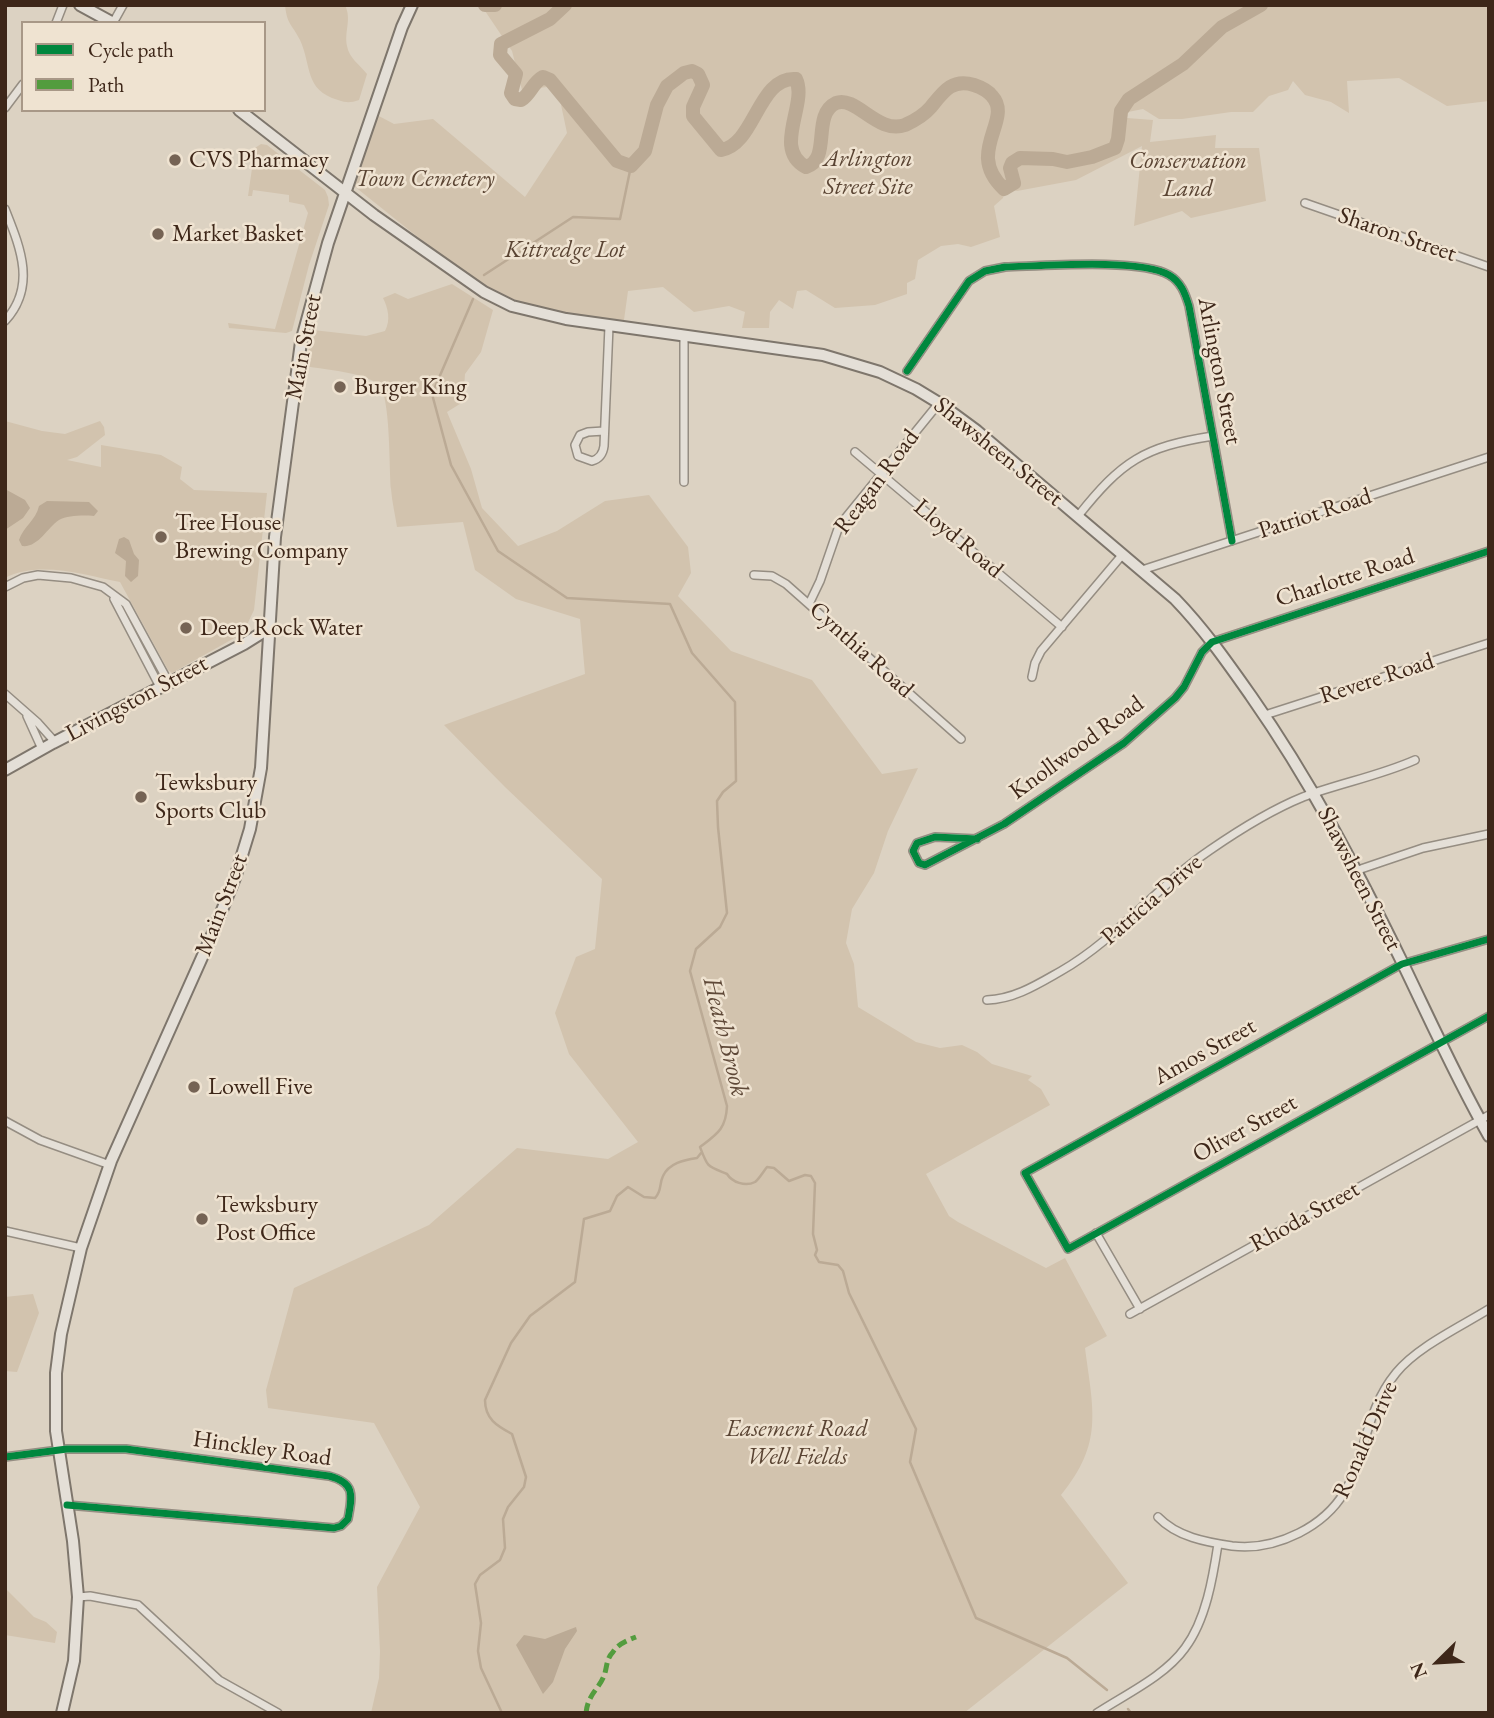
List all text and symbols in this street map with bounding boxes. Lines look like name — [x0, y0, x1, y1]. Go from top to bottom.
legend — [21, 21, 266, 112]
text: Cycle path — [88, 36, 174, 63]
text: Path — [88, 71, 124, 98]
park label: Arlington Street Site — [823, 145, 913, 201]
place label: CVS Pharmacy — [189, 146, 329, 174]
park label: Conservation Land — [1129, 147, 1247, 203]
marker: CVS Pharmacy — [167, 152, 183, 168]
park label: Town Cemetery — [355, 165, 495, 193]
street label: Sharon Street — [1334, 201, 1460, 269]
place label: Market Basket — [172, 220, 303, 248]
marker: Market Basket — [150, 226, 166, 242]
park label: Kittredge Lot — [505, 236, 625, 264]
street label: Main Street — [280, 292, 328, 402]
street label: Arlington Street — [1191, 295, 1247, 447]
place label: Burger King — [354, 373, 467, 401]
marker: Burger King — [332, 379, 348, 395]
street label: Shawsheen Street — [928, 391, 1068, 513]
street label: Reagan Road — [828, 424, 926, 540]
street label: Patriot Road — [1255, 482, 1375, 546]
street label: Lloyd Road — [907, 493, 1009, 585]
place label: Tree House Brewing Company — [175, 509, 348, 565]
marker: Tree House Brewing Company — [153, 529, 169, 545]
street label: Charlotte Road — [1272, 542, 1418, 614]
street label: Cynthia Road — [803, 596, 919, 704]
place label: Deep Rock Water — [200, 614, 363, 642]
marker: Deep Rock Water — [178, 620, 194, 636]
street label: Revere Road — [1316, 647, 1438, 711]
street label: Livingston Street — [61, 649, 213, 749]
street label: Knollwood Road — [1004, 690, 1150, 806]
place label: Tewksbury Sports Club — [155, 769, 266, 825]
marker: Tewksbury Sports Club — [133, 789, 149, 805]
street label: Shawsheen Street — [1310, 802, 1408, 956]
street label: Patricia Drive — [1096, 848, 1208, 952]
street label: Main Street — [189, 850, 255, 960]
water label: Heath Brook — [695, 974, 755, 1100]
street label: Amos Street — [1149, 1012, 1261, 1092]
place label: Lowell Five — [208, 1073, 312, 1101]
marker: Lowell Five — [186, 1079, 202, 1095]
street label: Oliver Street — [1188, 1089, 1302, 1169]
street label: Rhoda Street — [1245, 1175, 1365, 1259]
place label: Tewksbury Post Office — [216, 1191, 318, 1247]
marker: Tewksbury Post Office — [194, 1211, 210, 1227]
street label: Ronald Drive — [1327, 1377, 1405, 1503]
park label: Easement Road Well Fields — [726, 1415, 868, 1471]
street label: Hinckley Road — [191, 1425, 333, 1473]
north arrow — [1403, 1627, 1473, 1697]
text: N — [1404, 1659, 1433, 1683]

